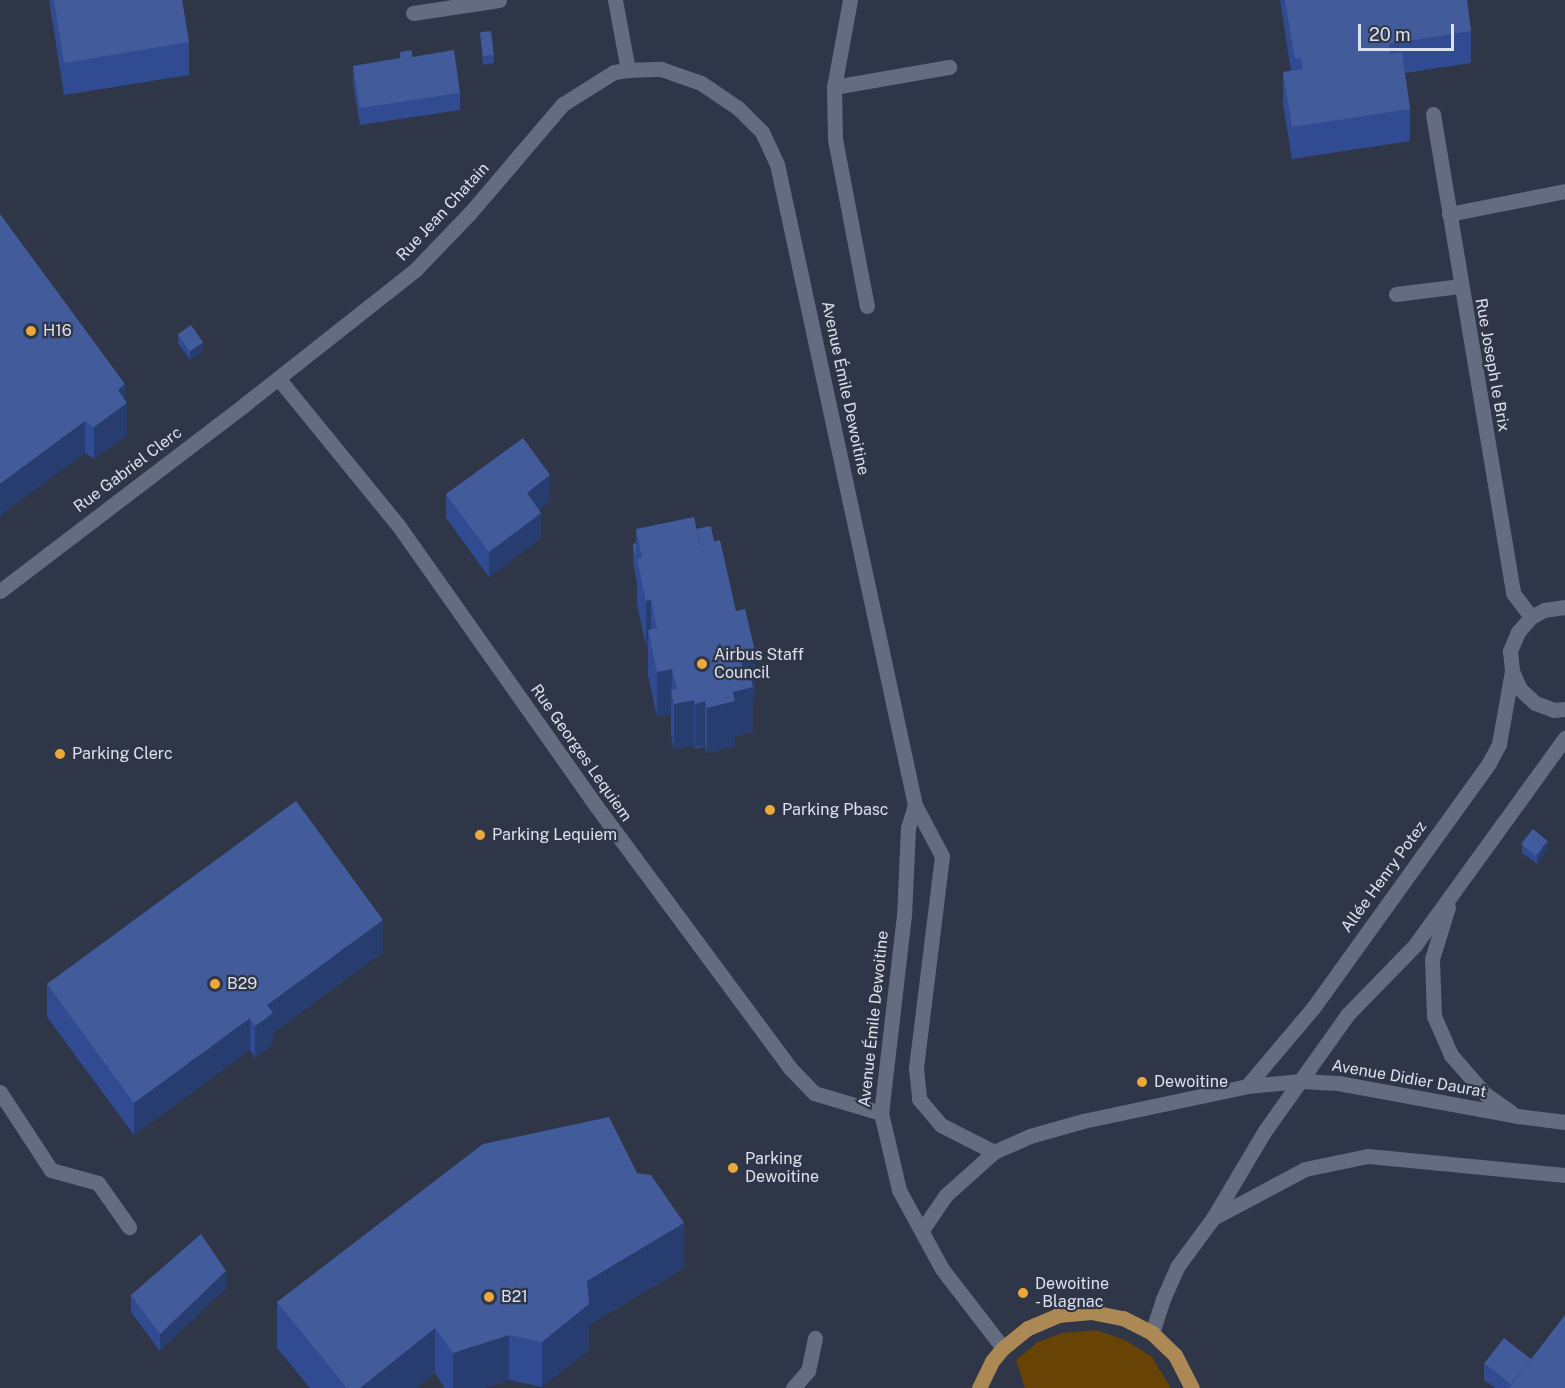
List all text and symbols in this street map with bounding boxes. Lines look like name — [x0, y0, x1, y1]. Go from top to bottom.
scale bar — [1361, 12, 1457, 50]
text: 20 m — [1369, 24, 1411, 45]
street label: Rue Jean Chatain — [393, 159, 493, 265]
street label: Rue Joseph le Brix — [1471, 297, 1513, 433]
street label: Avenue Émile Dewoitine — [817, 299, 873, 477]
place label: H16 — [43, 321, 72, 341]
marker: H16 — [24, 324, 38, 338]
street label: Rue Gabriel Clerc — [70, 423, 186, 517]
place label: Airbus Staff Council — [714, 645, 804, 683]
marker: Airbus Staff Council — [695, 657, 709, 671]
street label: Rue Georges Lequiem — [526, 681, 636, 825]
place label: Parking Clerc — [72, 744, 173, 764]
marker: Parking Clerc — [53, 747, 67, 761]
place label: Parking Pbasc — [782, 800, 888, 820]
marker: Parking Pbasc — [763, 803, 777, 817]
street label: Allée Henry Potez — [1337, 818, 1431, 936]
place label: Parking Lequiem — [492, 825, 617, 845]
marker: Parking Lequiem — [473, 828, 487, 842]
street label: Avenue Émile Dewoitine — [855, 930, 893, 1108]
place label: B29 — [227, 974, 257, 994]
marker: B29 — [208, 977, 222, 991]
street label: Avenue Didier Daurat — [1330, 1056, 1488, 1102]
place label: Dewoitine — [1154, 1072, 1228, 1092]
marker: Dewoitine — [1135, 1075, 1149, 1089]
place label: Parking Dewoitine — [745, 1149, 819, 1187]
marker: Parking Dewoitine — [726, 1161, 740, 1175]
place label: Dewoitine - Blagnac — [1035, 1274, 1109, 1312]
marker: Dewoitine - Blagnac — [1016, 1286, 1030, 1300]
place label: B21 — [501, 1287, 528, 1307]
marker: B21 — [482, 1290, 496, 1304]

